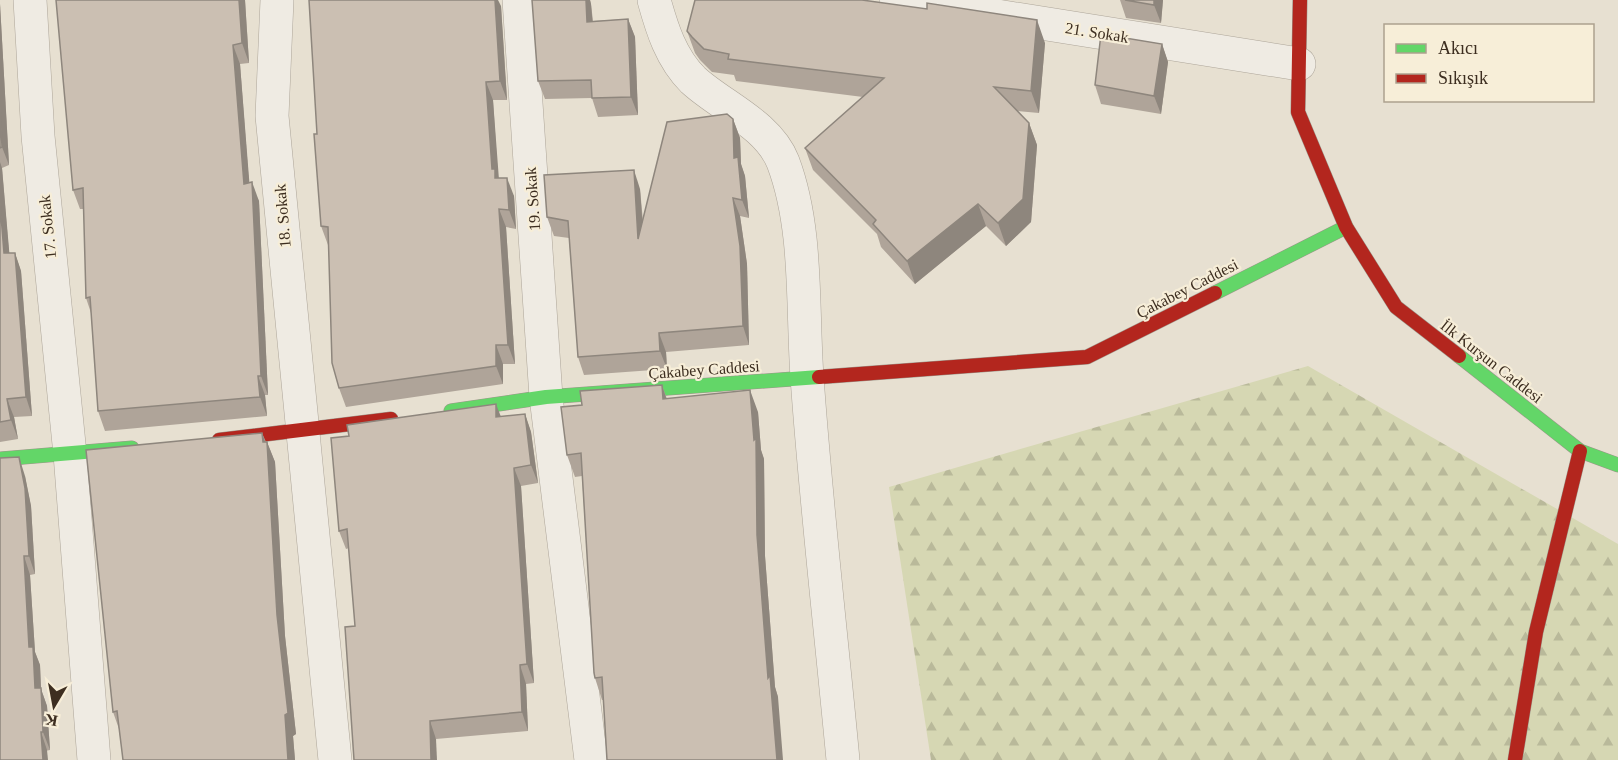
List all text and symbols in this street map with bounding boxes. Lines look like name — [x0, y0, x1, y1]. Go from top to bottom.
street label: 21. Sokak — [1064, 19, 1130, 46]
legend — [1384, 24, 1594, 102]
text: Akıcı — [1438, 38, 1478, 58]
text: Sıkışık — [1438, 68, 1488, 88]
street label: 19. Sokak — [522, 166, 543, 231]
street label: 18. Sokak — [271, 183, 294, 249]
street label: 17. Sokak — [36, 194, 59, 260]
street label: Çakabey Caddesi — [1134, 255, 1242, 322]
street label: İlk Kurşun Caddesi — [1437, 316, 1546, 408]
street label: Çakabey Caddesi — [648, 357, 761, 383]
north arrow — [24, 676, 84, 736]
text: K — [43, 711, 59, 730]

